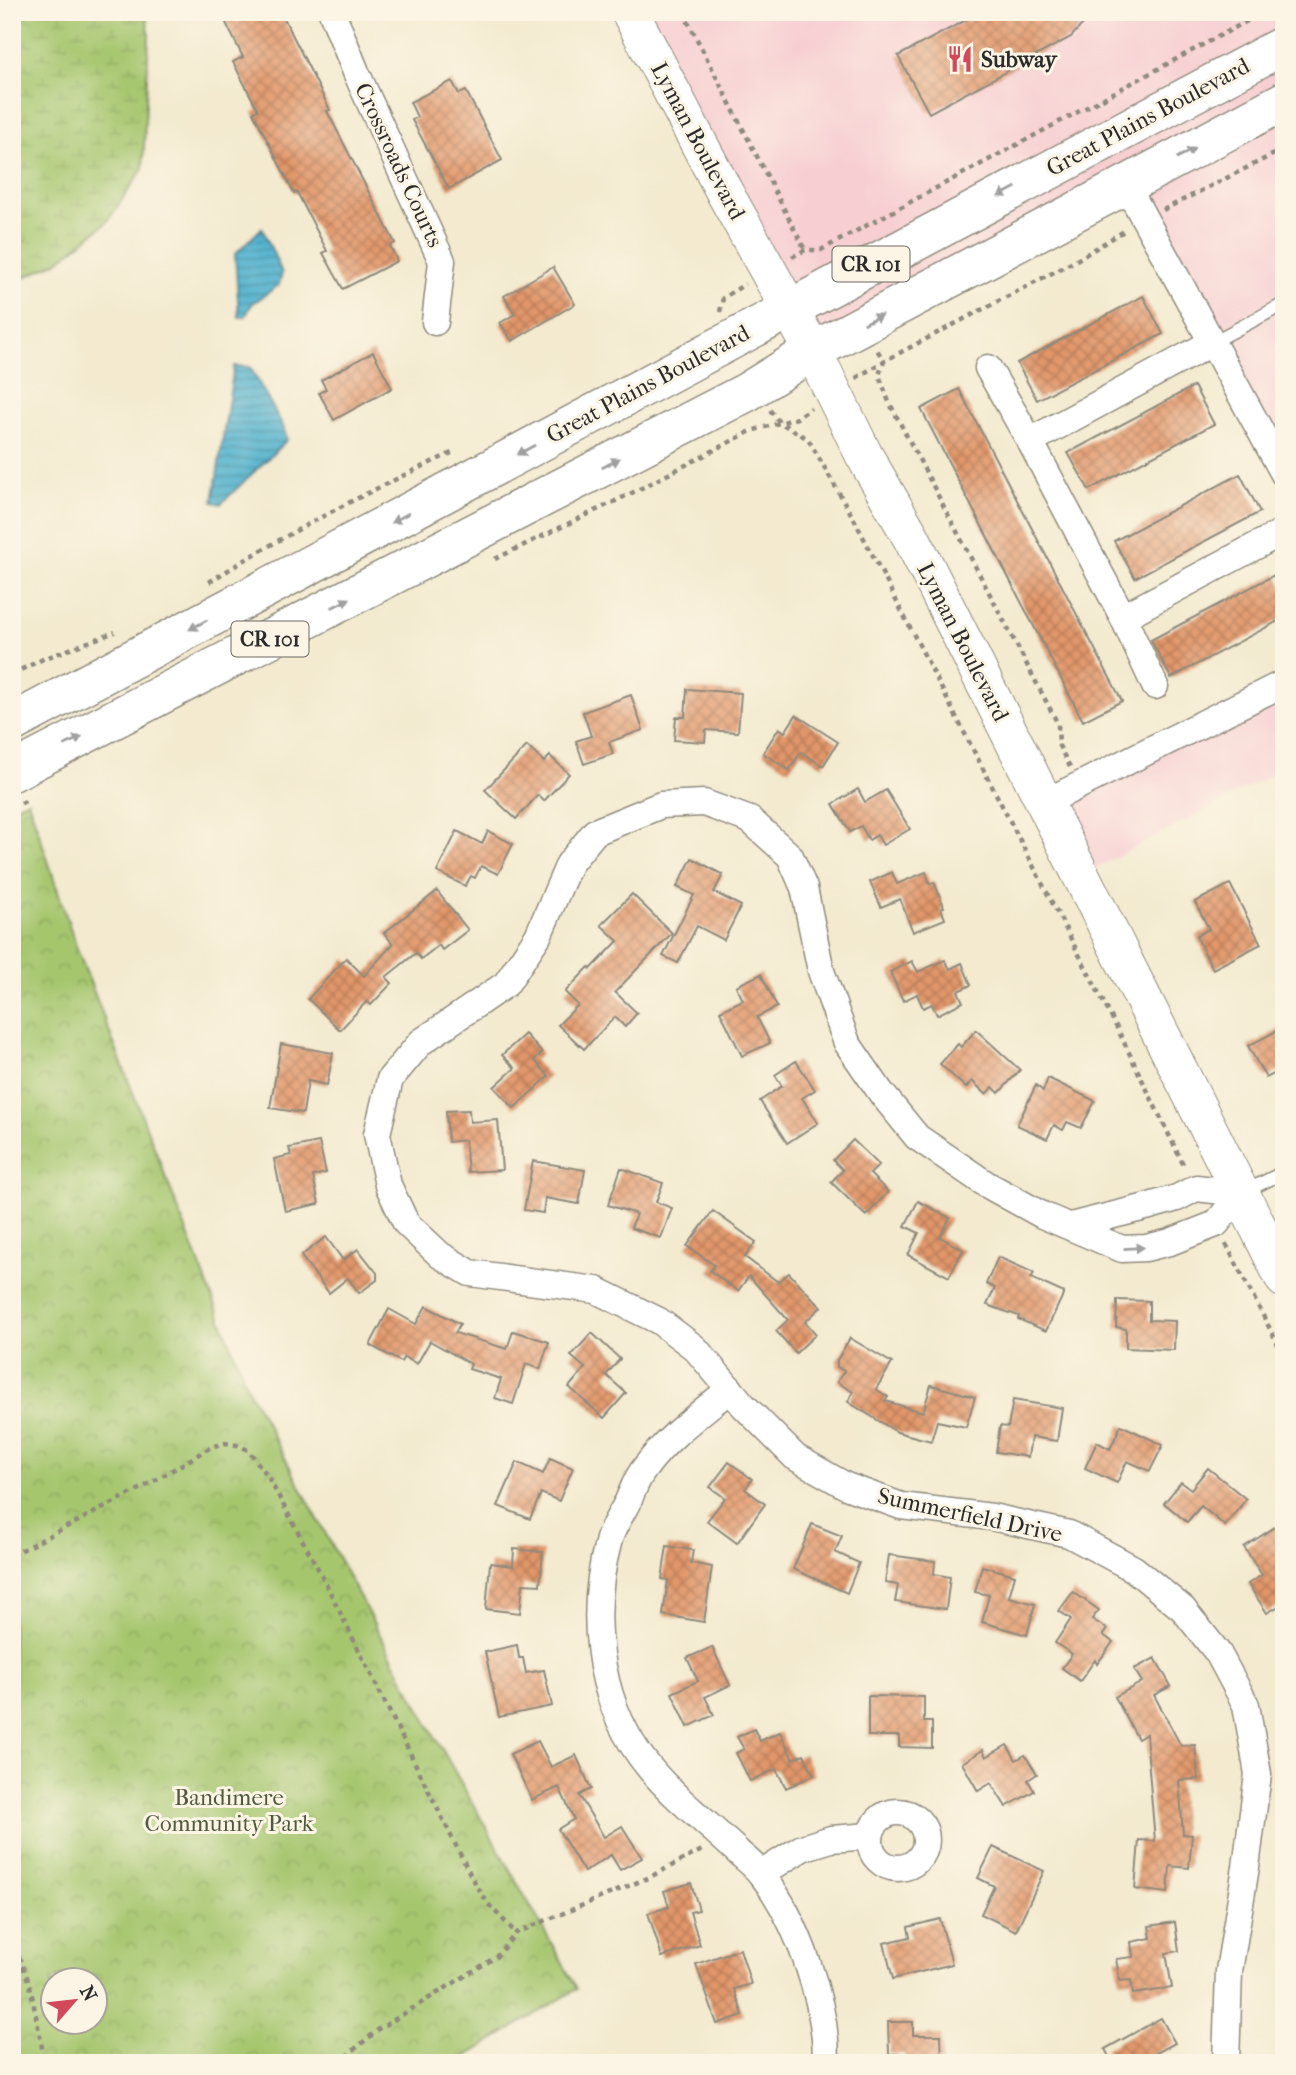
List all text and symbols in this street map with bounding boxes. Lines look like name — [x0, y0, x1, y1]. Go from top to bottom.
restaurant icon: Subway — [945, 44, 975, 74]
place label: Subway — [981, 46, 1058, 73]
street label: Great Plains Boulevard — [1042, 52, 1255, 182]
street label: Lyman Boulevard — [645, 58, 751, 225]
street label: Crossroads Courts — [349, 79, 449, 251]
one-way arrow — [1176, 147, 1196, 159]
one-way arrow — [997, 186, 1017, 197]
road number: CR 101 — [832, 246, 910, 282]
one-way arrow — [863, 313, 883, 325]
street label: Great Plains Boulevard — [542, 319, 755, 449]
one-way arrow — [516, 444, 536, 456]
one-way arrow — [601, 458, 621, 469]
one-way arrow — [389, 512, 409, 524]
street label: Lyman Boulevard — [911, 558, 1015, 726]
one-way arrow — [331, 597, 351, 609]
one-way arrow — [188, 618, 208, 630]
road number: CR 101 — [232, 622, 308, 656]
one-way arrow — [63, 735, 83, 746]
one-way arrow — [1123, 1243, 1145, 1254]
street label: Summerfield Drive — [875, 1482, 1065, 1548]
park label: Bandimere Community Park — [144, 1784, 315, 1837]
north arrow — [38, 1966, 108, 2036]
text: N — [75, 1982, 101, 2006]

